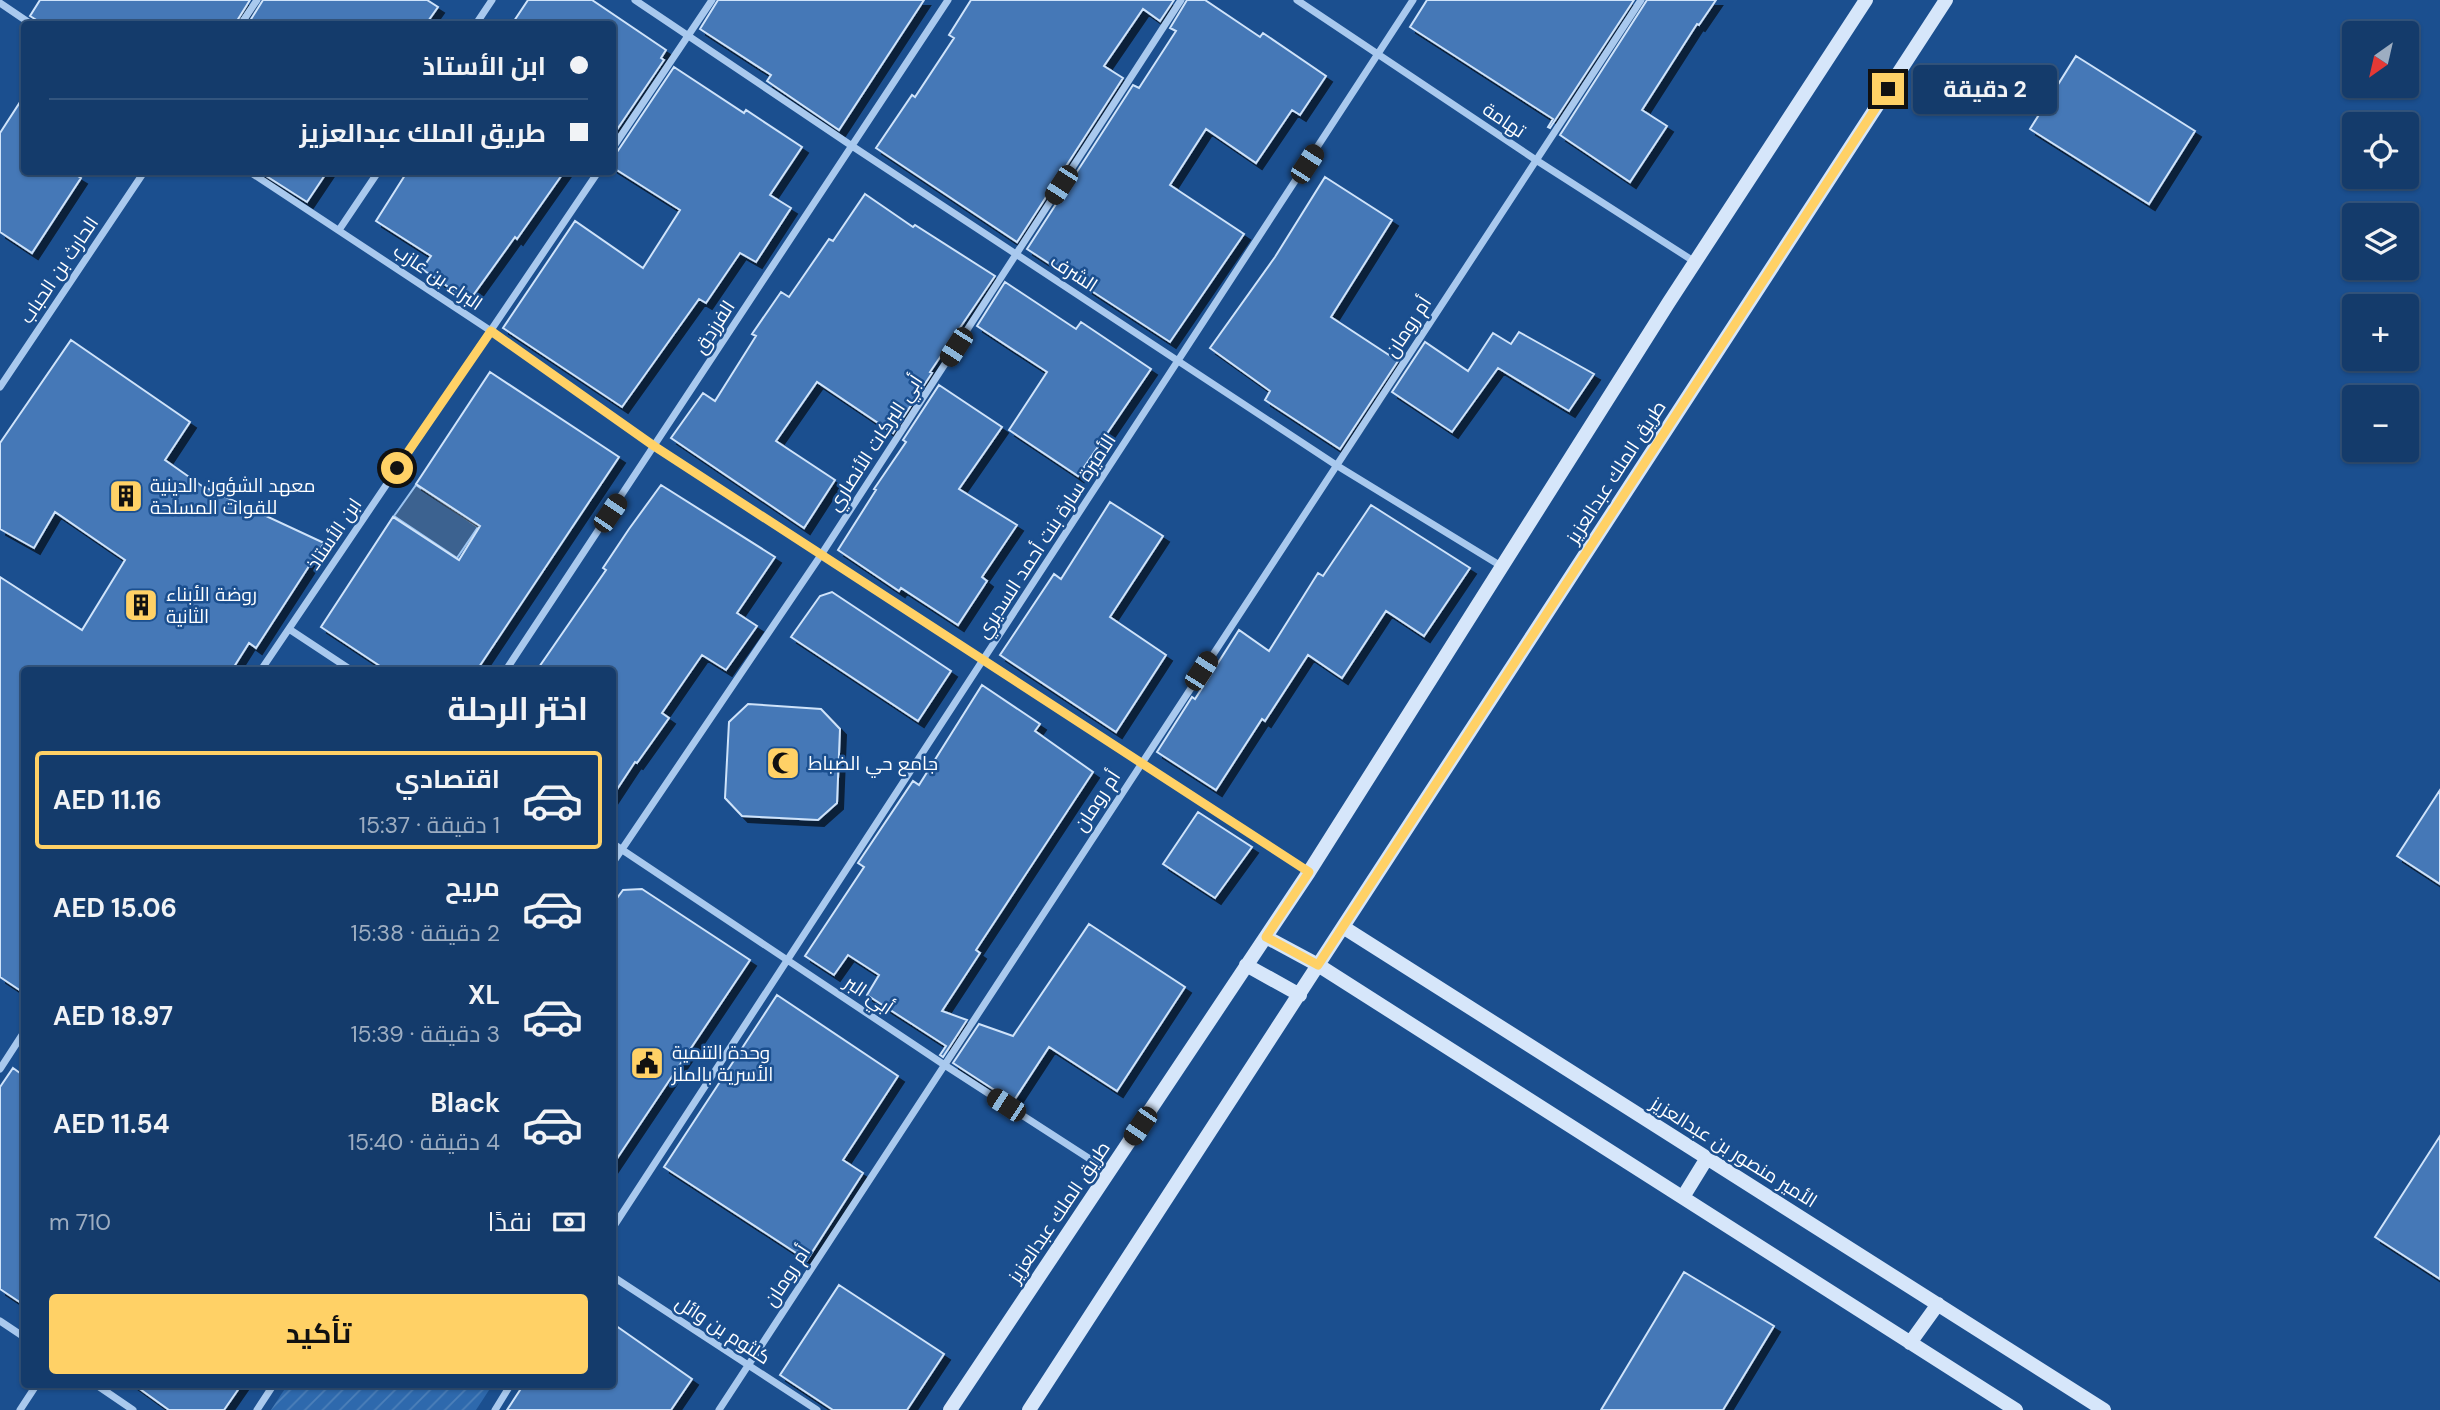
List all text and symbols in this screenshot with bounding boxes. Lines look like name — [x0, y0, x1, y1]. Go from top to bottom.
north arrow — [2342, 21, 2418, 98]
map controls — [2342, 21, 2419, 462]
text: ابن الأستاذ — [422, 49, 546, 83]
callout: 2 دقيقة — [1912, 64, 2056, 114]
route end — [1872, 73, 1904, 105]
text: 2 دقيقة — [1943, 74, 2027, 104]
street label: تهامة — [1478, 97, 1530, 143]
button: locate — [2342, 112, 2419, 189]
text: طريق الملك عبدالعزيز — [300, 116, 546, 150]
car — [1287, 141, 1328, 187]
car — [1041, 162, 1082, 208]
button: layers — [2342, 203, 2419, 280]
street label: الحارث بن الحباب — [14, 212, 104, 328]
street label: البراء بن عازب — [389, 238, 487, 316]
street label: الشرف — [1046, 248, 1102, 298]
street label: أم رومان — [1379, 292, 1438, 363]
button: + — [2342, 294, 2419, 371]
street label: الفرزدق — [688, 296, 740, 358]
car — [936, 324, 977, 370]
street label: أبي البركات الأنصاري — [822, 370, 930, 517]
button: − — [2342, 385, 2419, 462]
street label: طريق الملك عبدالعزيز — [1560, 396, 1672, 549]
street label: الأميرة سارة بنت أحمد السديري — [970, 429, 1123, 644]
route start — [381, 452, 413, 484]
place label: معهد الشؤون الدينية للقوات المسلحة — [150, 473, 316, 520]
building icon: معهد الشؤون الدينية للقوات المسلحة — [107, 477, 145, 515]
car — [590, 490, 631, 536]
street label: ابن الأستاذ — [301, 493, 367, 575]
place label: روضة الأبناء الثانية — [166, 582, 257, 629]
building icon: روضة الأبناء الثانية — [122, 586, 160, 624]
car — [1181, 648, 1222, 694]
text: اختر الرحلة — [447, 688, 588, 730]
mosque icon: جامع حي الضباط — [764, 744, 802, 782]
place label: جامع حي الضباط — [808, 751, 938, 778]
text: اقتصادي — [395, 762, 500, 796]
street label: أم رومان — [1068, 766, 1127, 837]
icon: car — [521, 769, 584, 832]
text: AED 11.16 — [53, 783, 162, 817]
text: 1 دقيقة · 15:37 — [359, 810, 500, 840]
text: مريح — [445, 870, 500, 904]
icon: car — [521, 877, 584, 940]
text: AED 15.06 — [53, 891, 177, 925]
text: 2 دقيقة · 15:38 — [351, 918, 500, 948]
street label: أبي البر — [838, 969, 898, 1022]
text: XL — [468, 978, 500, 1012]
icon: car — [521, 985, 584, 1048]
text: AED 18.97 — [53, 999, 173, 1033]
text: 3 دقيقة · 15:39 — [350, 1019, 500, 1049]
place label: وحدة التنمية الأسرية بالملز — [671, 1040, 773, 1087]
public building icon: وحدة التنمية الأسرية بالملز — [628, 1044, 666, 1082]
car — [983, 1085, 1030, 1125]
text: Black — [430, 1086, 500, 1120]
street label: الأمير منصور بن عبدالعزيز — [1645, 1090, 1822, 1213]
icon: car — [521, 1093, 584, 1156]
car — [1120, 1103, 1161, 1149]
text: AED 11.54 — [53, 1107, 170, 1141]
text: 4 دقيقة · 15:40 — [348, 1127, 500, 1157]
street label: طريق الملك عبدالعزيز — [1002, 1136, 1116, 1288]
icon: cash — [550, 1203, 588, 1241]
text: نقدًا — [488, 1205, 532, 1239]
text: 710 m — [49, 1207, 111, 1237]
street label: أم رومان — [758, 1241, 817, 1312]
street label: كلثوم بن وائل — [670, 1290, 775, 1371]
button: تأكيد — [49, 1294, 588, 1374]

